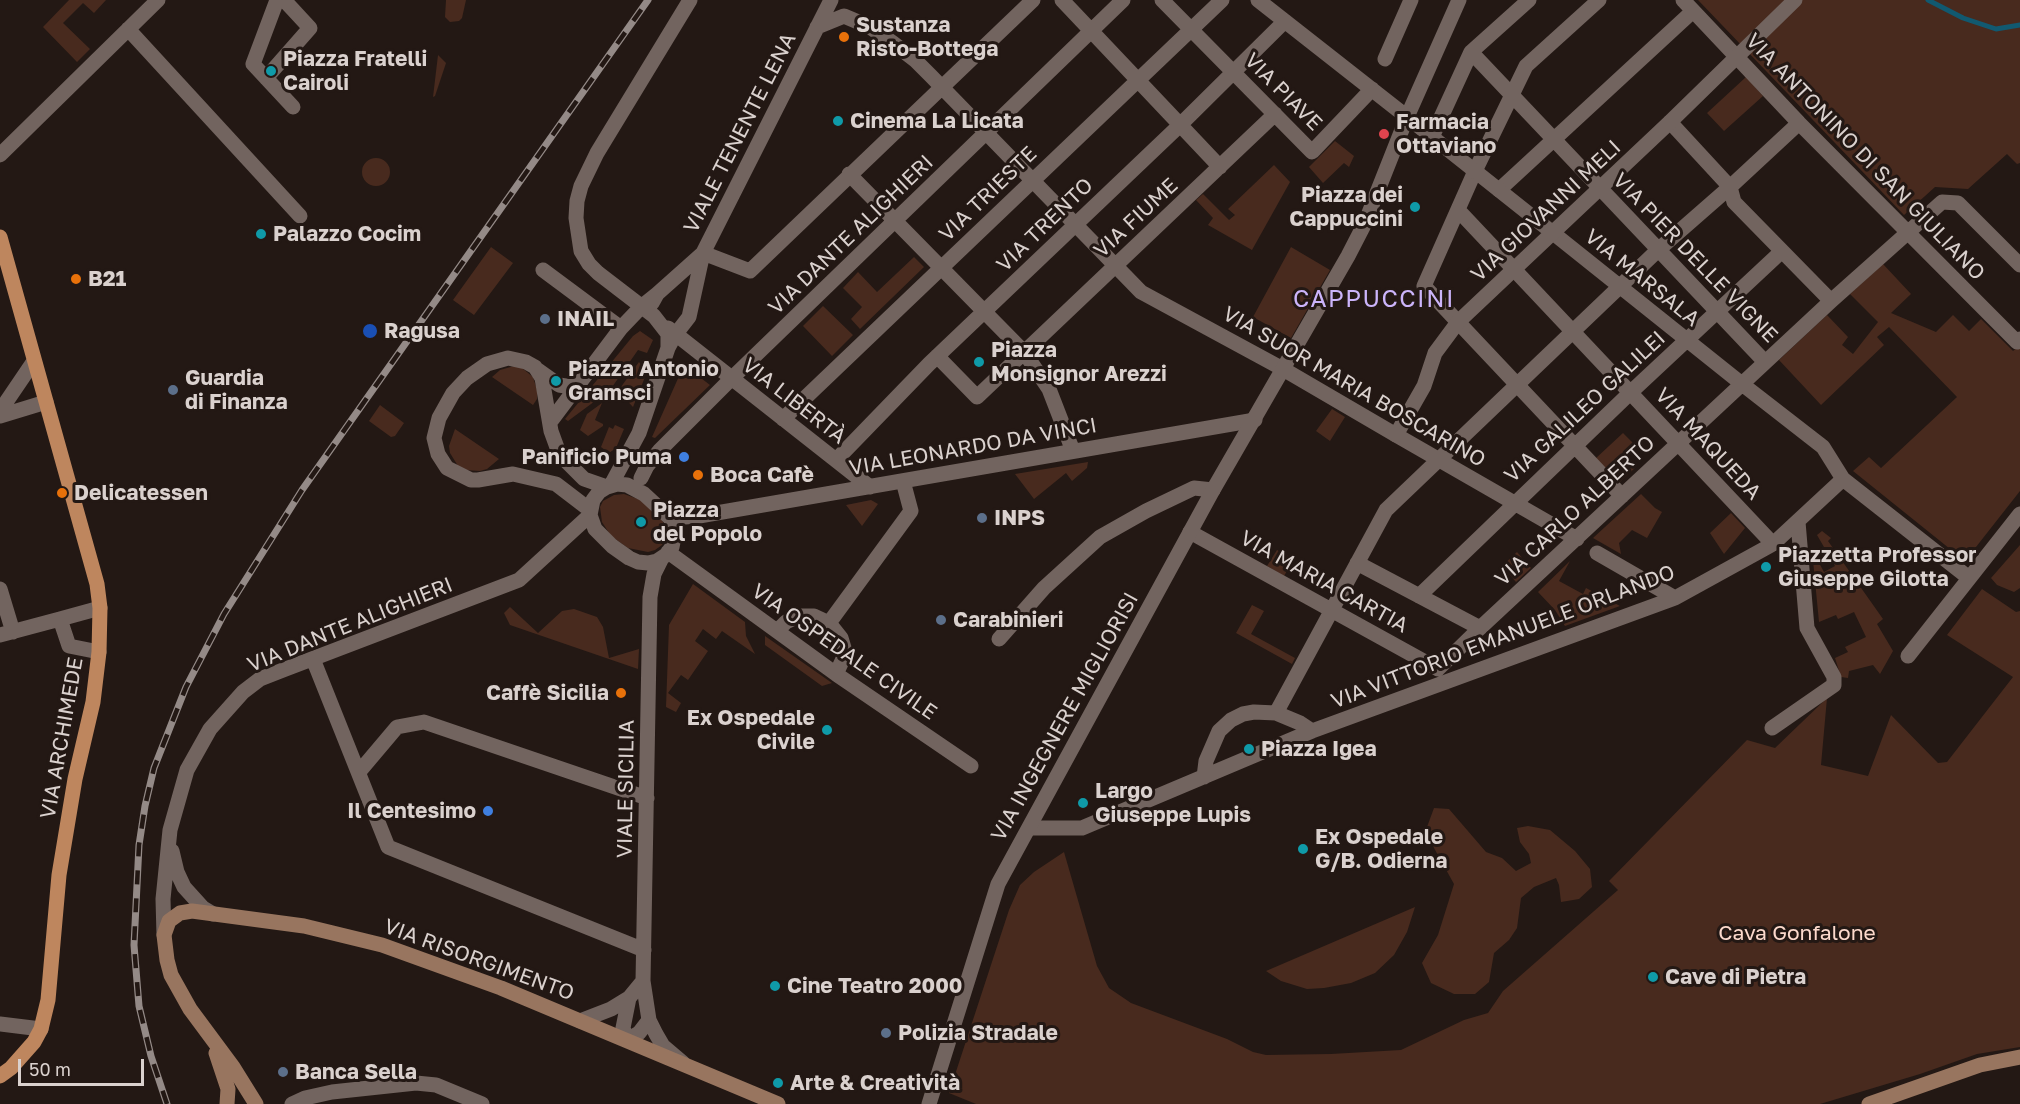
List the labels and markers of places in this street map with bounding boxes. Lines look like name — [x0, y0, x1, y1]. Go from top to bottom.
place label: Sustanza Risto-Bottega — [856, 12, 998, 62]
marker: Sustanza Risto-Bottega — [837, 30, 851, 44]
place label: Piazza Fratelli Cairoli — [283, 46, 427, 96]
marker: Piazza Fratelli Cairoli — [264, 64, 278, 78]
place label: Cinema La Licata — [850, 108, 1024, 134]
place label: Farmacia Ottaviano — [1396, 109, 1496, 159]
marker: Cinema La Licata — [831, 114, 845, 128]
marker: Farmacia Ottaviano — [1377, 127, 1391, 141]
place label: Piazza dei Cappuccini — [1289, 182, 1403, 232]
marker: Piazza dei Cappuccini — [1408, 200, 1422, 214]
place label: Palazzo Cocim — [273, 221, 421, 247]
marker: Palazzo Cocim — [254, 227, 268, 241]
place label: B21 — [88, 266, 126, 292]
marker: B21 — [69, 272, 83, 286]
place label: INAIL — [557, 306, 614, 332]
marker: INAIL — [538, 312, 552, 326]
place label: Ragusa — [384, 318, 460, 344]
marker: Ragusa — [361, 322, 379, 340]
place label: Piazza Monsignor Arezzi — [991, 337, 1167, 387]
marker: Piazza Monsignor Arezzi — [972, 355, 986, 369]
place label: Piazza Antonio Gramsci — [568, 356, 719, 406]
place label: Guardia di Finanza — [185, 365, 288, 415]
marker: Piazza Antonio Gramsci — [549, 374, 563, 388]
marker: Guardia di Finanza — [166, 383, 180, 397]
place label: Panificio Puma — [521, 444, 672, 470]
marker: Panificio Puma — [677, 450, 691, 464]
place label: Boca Cafè — [710, 462, 814, 488]
marker: Boca Cafè — [691, 468, 705, 482]
place label: Delicatessen — [74, 480, 208, 506]
marker: Delicatessen — [55, 486, 69, 500]
place label: Piazza del Popolo — [653, 497, 762, 547]
place label: INPS — [994, 505, 1045, 531]
marker: INPS — [975, 511, 989, 525]
marker: Piazza del Popolo — [634, 515, 648, 529]
place label: Piazzetta Professor Giuseppe Gilotta — [1778, 542, 1977, 592]
marker: Piazzetta Professor Giuseppe Gilotta — [1759, 560, 1773, 574]
place label: Carabinieri — [953, 607, 1064, 633]
marker: Carabinieri — [934, 613, 948, 627]
place label: Caffè Sicilia — [486, 680, 609, 706]
marker: Caffè Sicilia — [614, 686, 628, 700]
place label: Ex Ospedale Civile — [687, 705, 815, 755]
marker: Ex Ospedale Civile — [820, 723, 834, 737]
place label: Piazza Igea — [1261, 736, 1377, 762]
marker: Piazza Igea — [1242, 742, 1256, 756]
place label: Largo Giuseppe Lupis — [1095, 778, 1251, 828]
marker: Largo Giuseppe Lupis — [1076, 796, 1090, 810]
place label: Il Centesimo — [347, 798, 476, 824]
marker: Il Centesimo — [481, 804, 495, 818]
place label: Ex Ospedale G/B. Odierna — [1315, 824, 1447, 874]
marker: Ex Ospedale G/B. Odierna — [1296, 842, 1310, 856]
place label: Cave di Pietra — [1665, 964, 1806, 990]
marker: Cave di Pietra — [1646, 970, 1660, 984]
place label: Cine Teatro 2000 — [787, 973, 962, 999]
marker: Cine Teatro 2000 — [768, 979, 782, 993]
place label: Polizia Stradale — [898, 1020, 1058, 1046]
marker: Polizia Stradale — [879, 1026, 893, 1040]
place label: Banca Sella — [295, 1059, 417, 1085]
marker: Banca Sella — [276, 1065, 290, 1079]
place label: Arte & Creatività — [790, 1070, 960, 1096]
marker: Arte & Creatività — [771, 1076, 785, 1090]

